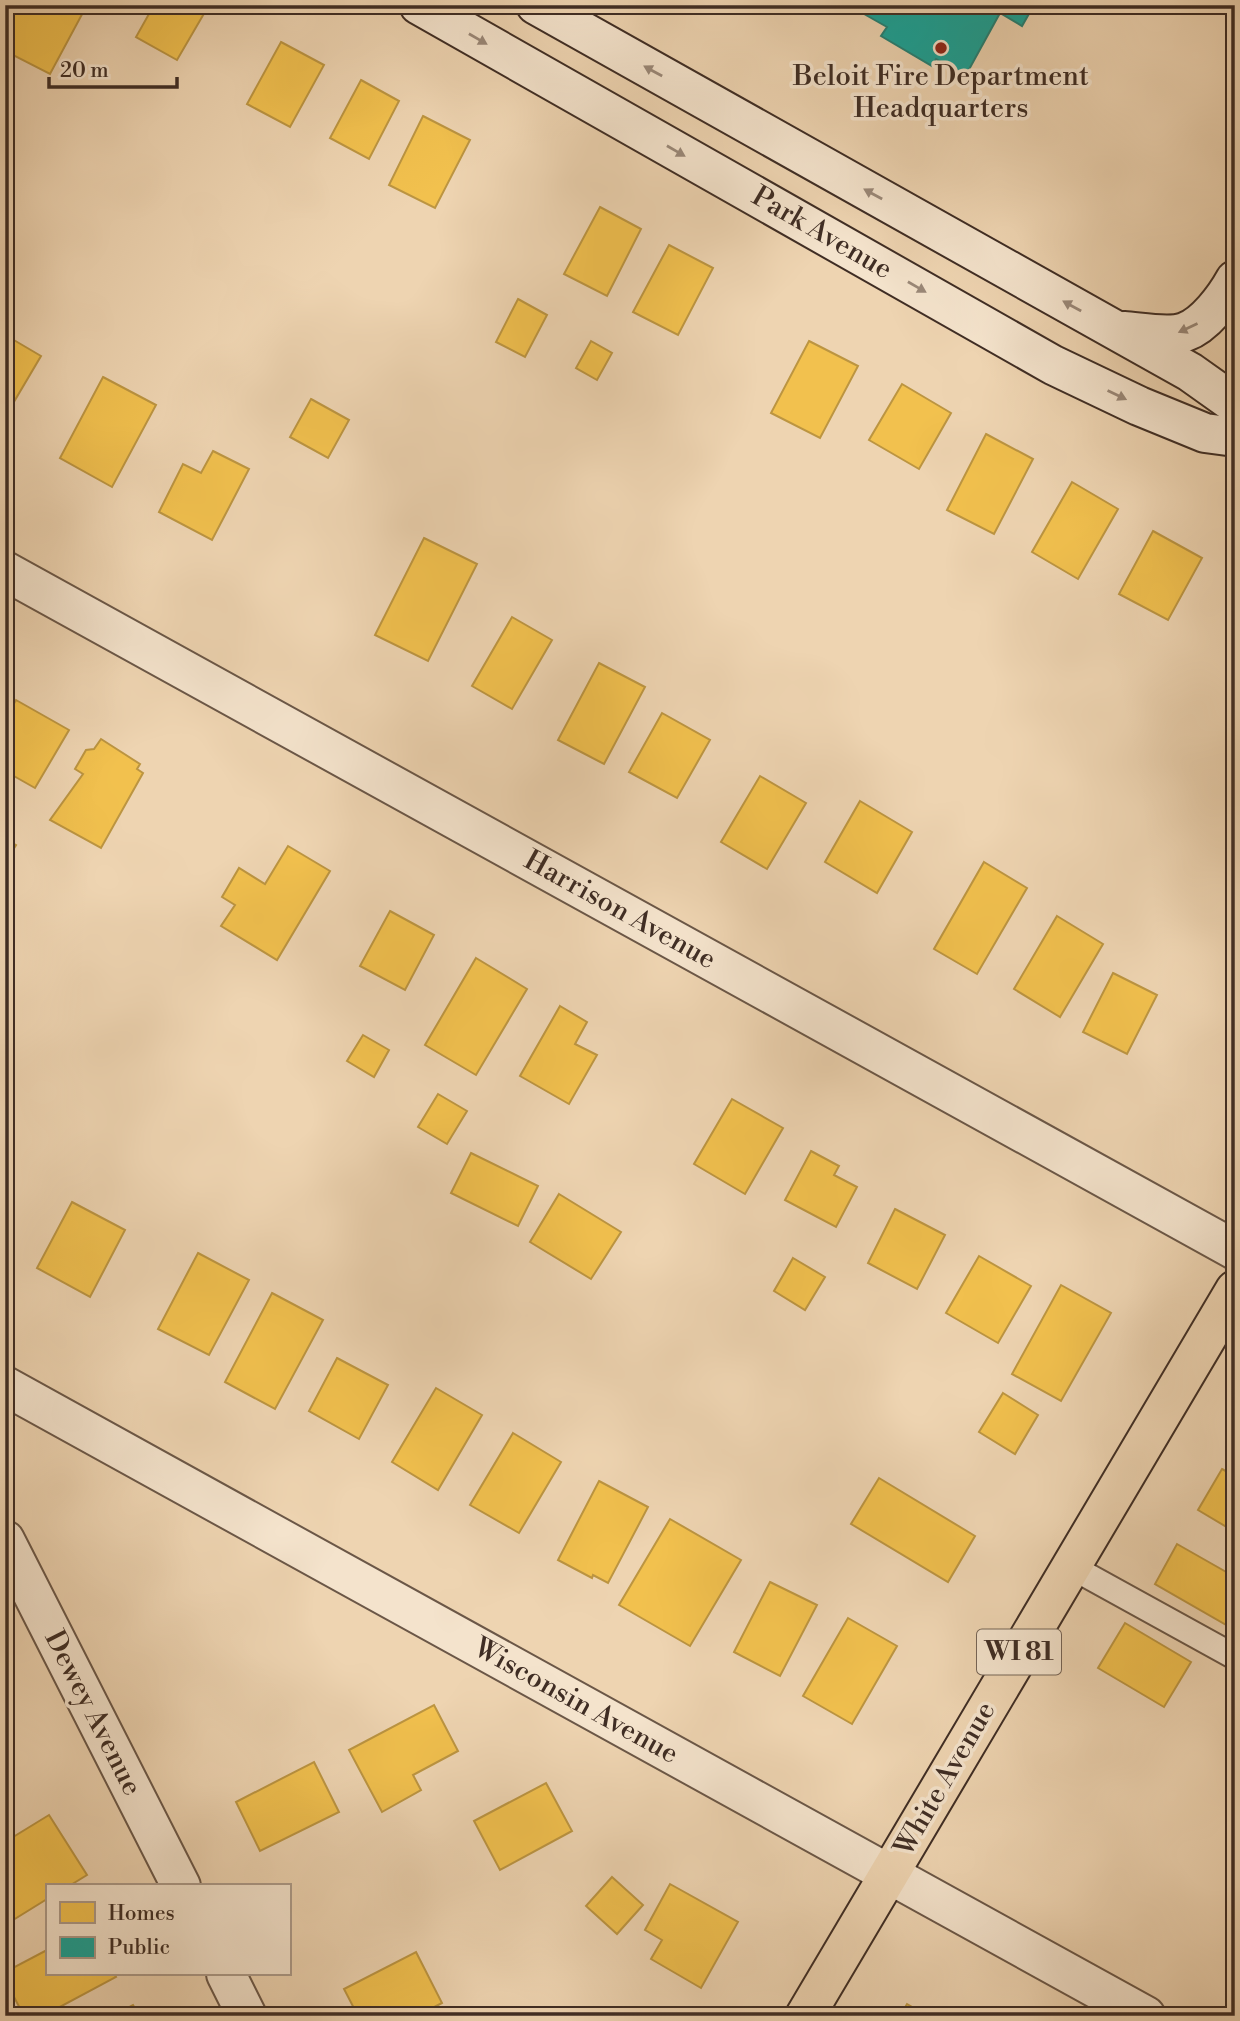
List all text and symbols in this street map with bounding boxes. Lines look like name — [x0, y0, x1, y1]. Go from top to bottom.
one-way arrow — [469, 33, 488, 45]
marker: Beloit Fire Department Headquarters — [933, 40, 949, 56]
scale bar — [49, 46, 177, 90]
text: 20 m — [60, 58, 109, 84]
place label: Beloit Fire Department Headquarters — [792, 59, 1089, 126]
one-way arrow — [644, 65, 663, 77]
one-way arrow — [667, 145, 686, 157]
street label: Park Avenue — [746, 179, 898, 287]
one-way arrow — [864, 188, 883, 200]
one-way arrow — [907, 281, 927, 293]
one-way arrow — [1062, 300, 1081, 312]
one-way arrow — [1178, 322, 1198, 334]
one-way arrow — [1107, 389, 1127, 401]
street label: Harrison Avenue — [518, 843, 722, 977]
street label: Dewey Avenue — [36, 1625, 150, 1801]
street label: Wisconsin Avenue — [467, 1630, 685, 1772]
road number: WI 81 — [977, 1630, 1061, 1674]
street label: White Avenue — [886, 1695, 1003, 1863]
legend — [46, 1884, 290, 1976]
text: Homes — [108, 1901, 175, 1927]
text: Public — [108, 1935, 170, 1961]

